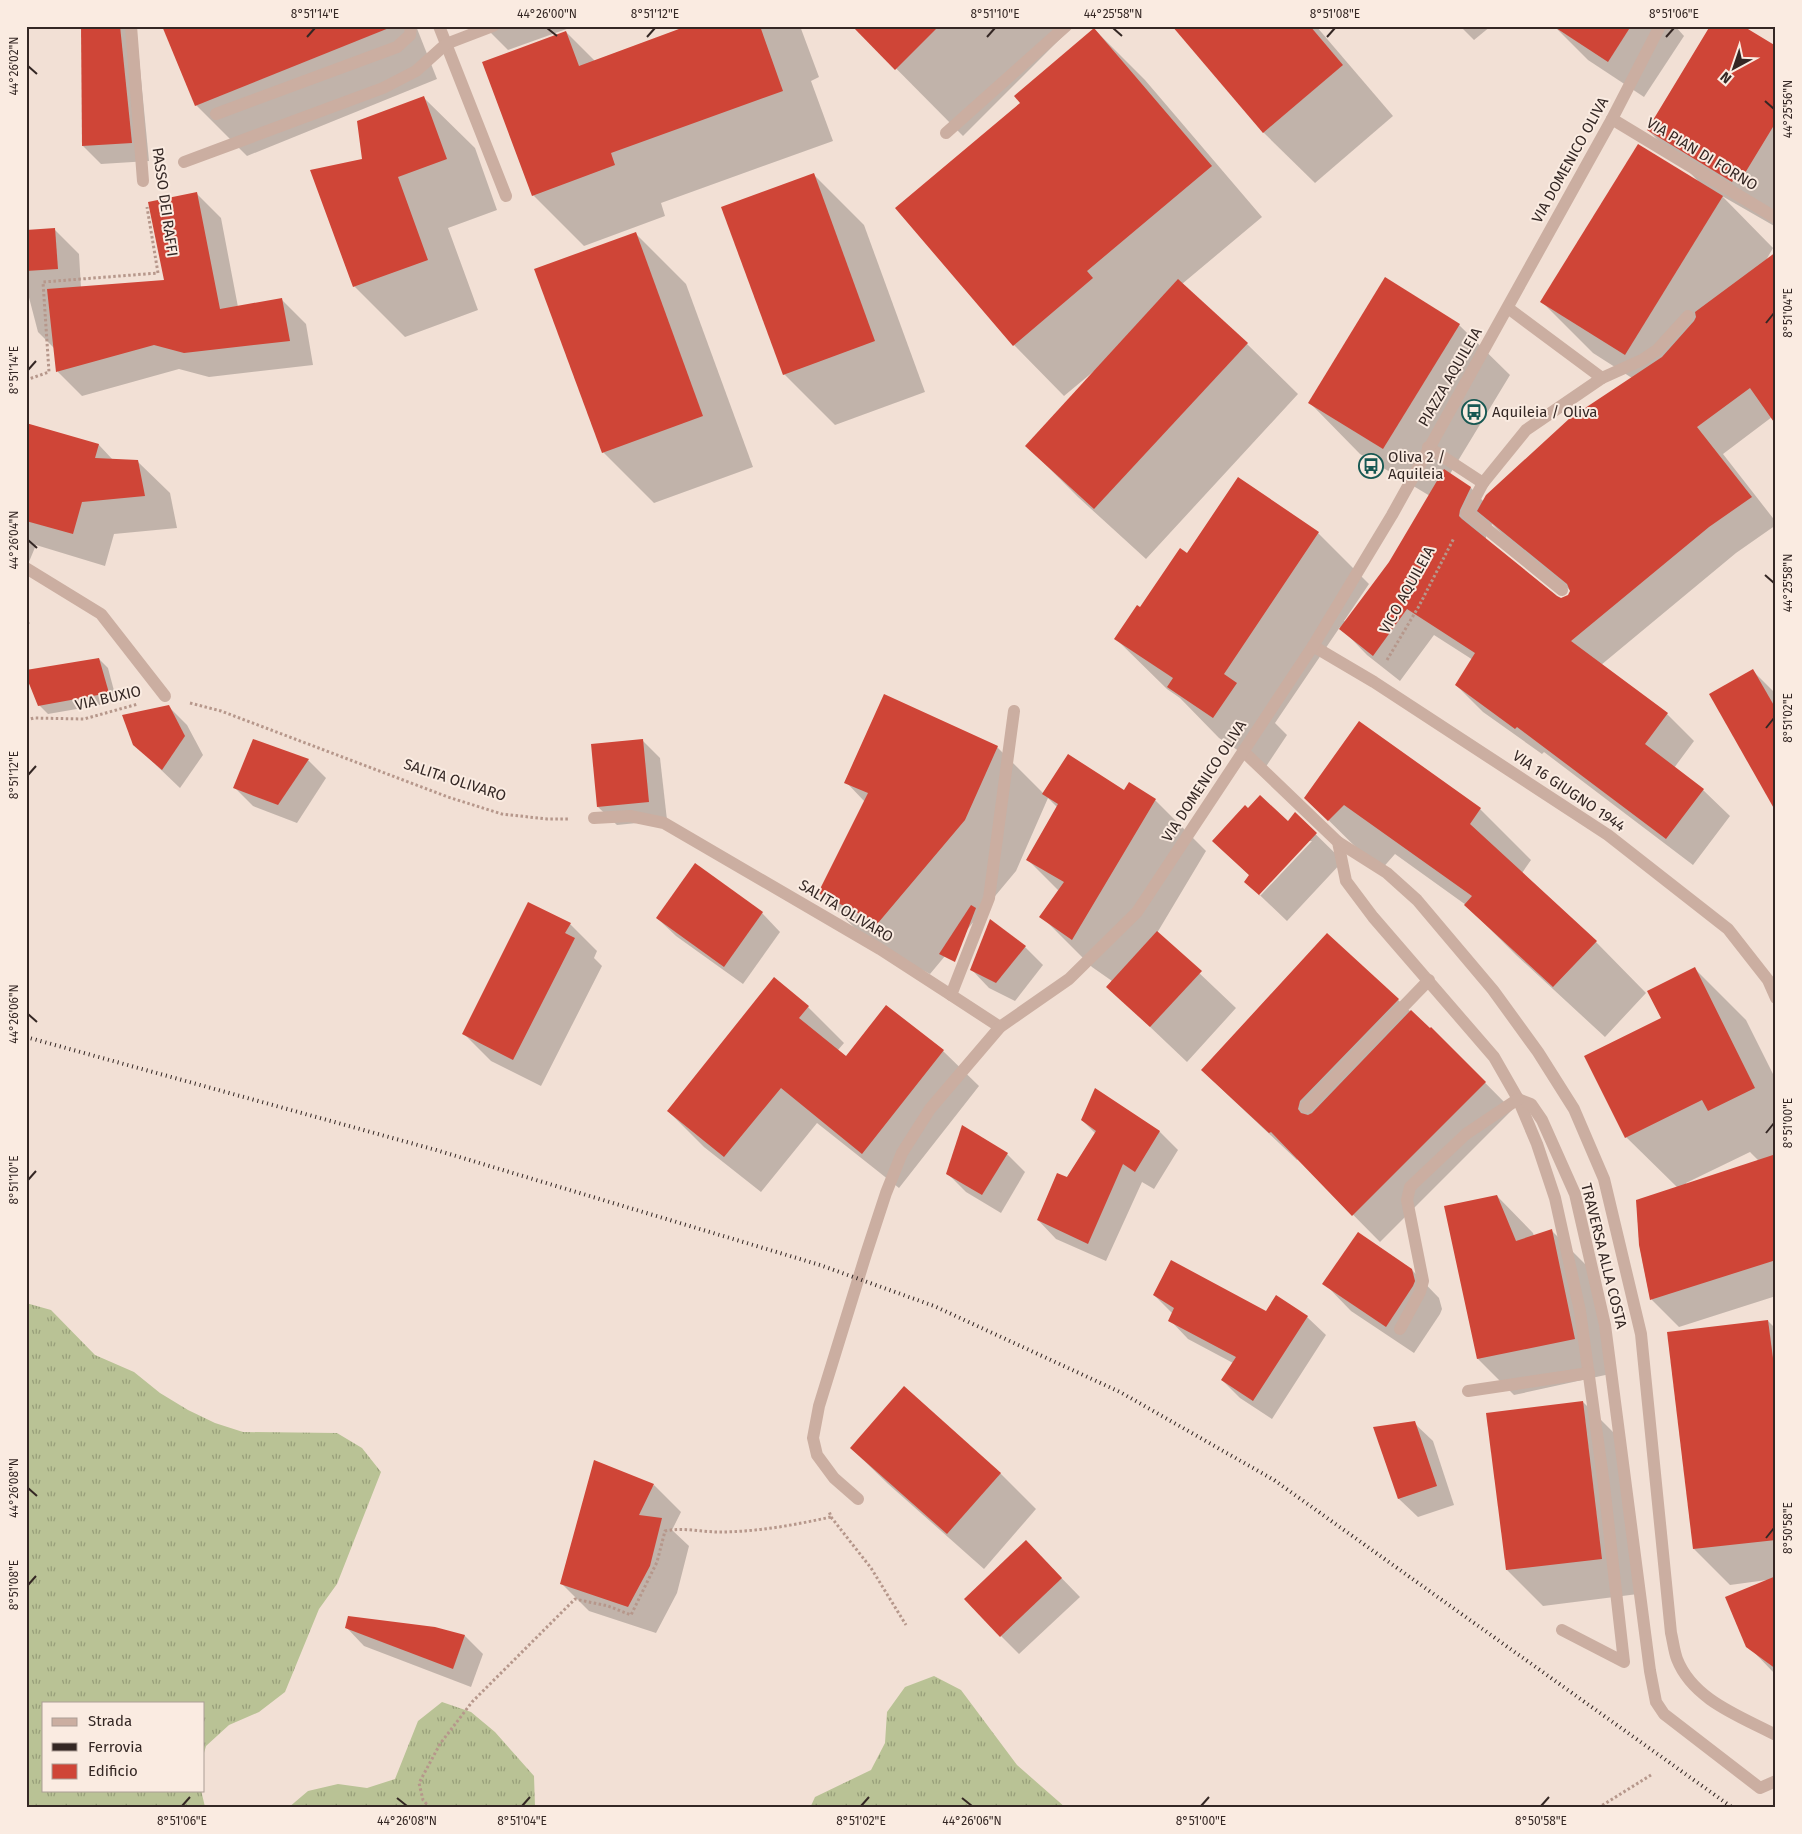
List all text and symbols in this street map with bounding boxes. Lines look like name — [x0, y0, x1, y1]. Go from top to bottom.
text: 8°51'14"E — [291, 7, 339, 21]
text: 44°26'00"N — [517, 7, 577, 21]
text: 8°51'12"E — [631, 7, 679, 21]
text: 8°51'10"E — [970, 7, 1020, 21]
text: 44°25'58"N — [1084, 7, 1142, 21]
text: 8°51'08"E — [1310, 7, 1360, 21]
text: 8°51'06"E — [1649, 7, 1699, 21]
text: 44°26'02"N — [7, 36, 21, 96]
north arrow — [1710, 42, 1760, 92]
text: N — [1717, 68, 1735, 87]
text: 44°25'56"N — [1781, 80, 1795, 138]
street label: VIA DOMENICO OLIVA — [1528, 94, 1612, 226]
street label: VIA PIAN DI FORNO — [1643, 114, 1761, 194]
street label: PASSO DEI RAFFI — [148, 146, 182, 258]
text: 8°51'04"E — [1781, 288, 1795, 338]
street label: PIAZZA AQUILEIA — [1414, 324, 1486, 430]
text: 8°51'14"E — [7, 346, 21, 394]
bus stop icon: Aquileia / Oliva — [1461, 399, 1487, 425]
place label: Aquileia / Oliva — [1492, 403, 1597, 421]
place label: Oliva 2 / Aquileia — [1388, 448, 1445, 483]
bus stop icon: Oliva 2 / Aquileia — [1358, 453, 1384, 479]
text: 44°26'04"N — [7, 510, 21, 570]
street label: VICO AQUILEIA — [1376, 543, 1439, 637]
text: 44°25'58"N — [1781, 554, 1795, 612]
street label: VIA BUXIO — [73, 682, 143, 714]
text: 8°51'02"E — [1781, 693, 1795, 743]
street label: VIA DOMENICO OLIVA — [1158, 717, 1250, 845]
street label: VIA 16 GIUGNO 1944 — [1509, 747, 1629, 835]
text: 8°51'12"E — [7, 751, 21, 799]
street label: SALITA OLIVARO — [402, 755, 508, 805]
street label: SALITA OLIVARO — [796, 876, 896, 946]
text: 44°26'06"N — [7, 984, 21, 1044]
text: 8°51'00"E — [1781, 1098, 1795, 1148]
text: 8°51'10"E — [7, 1155, 21, 1205]
street label: TRAVERSA ALLA COSTA — [1577, 1181, 1631, 1331]
text: 44°26'08"N — [7, 1458, 21, 1518]
text: 8°50'58"E — [1781, 1502, 1795, 1554]
text: 8°51'08"E — [7, 1560, 21, 1610]
legend — [42, 1702, 205, 1792]
text: Strada — [88, 1712, 132, 1730]
text: Ferrovia — [88, 1738, 143, 1756]
text: Edificio — [88, 1762, 138, 1780]
text: 8°51'06"E — [157, 1814, 207, 1828]
text: 44°26'08"N — [377, 1814, 437, 1828]
text: 8°51'04"E — [497, 1814, 547, 1828]
text: 8°51'02"E — [836, 1814, 886, 1828]
text: 44°26'06"N — [942, 1814, 1002, 1828]
text: 8°51'00"E — [1176, 1814, 1226, 1828]
text: 8°50'58"E — [1515, 1814, 1567, 1828]

